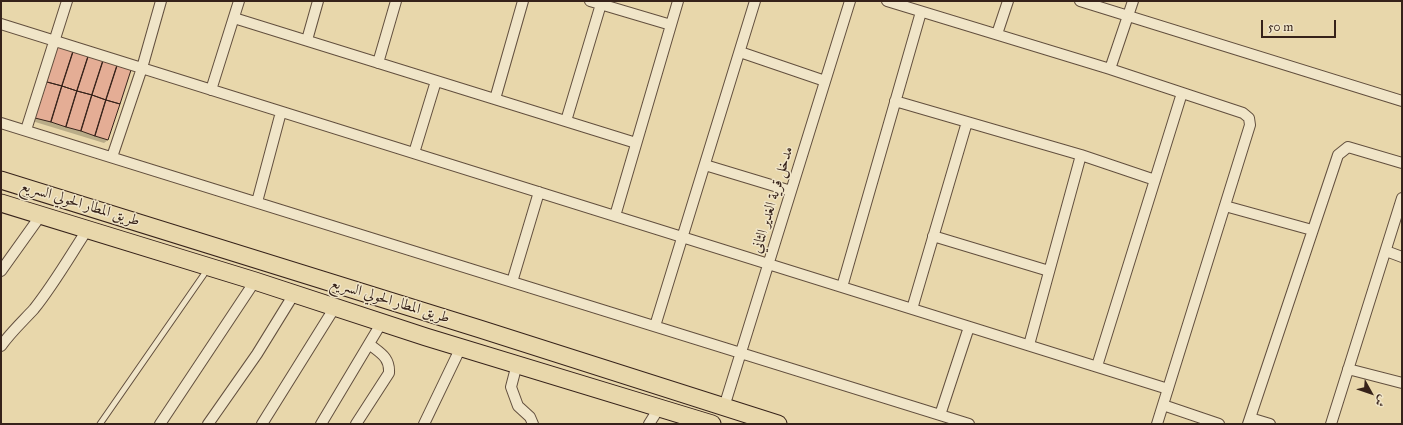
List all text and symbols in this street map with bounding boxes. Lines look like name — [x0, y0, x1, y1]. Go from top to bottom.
scale bar — [1263, 12, 1338, 38]
text: 50 m — [1268, 20, 1293, 34]
street label: مدخل قرية الغدير الثاني — [748, 144, 798, 256]
street label: طريق المطار الحولي السريع — [18, 177, 142, 231]
street label: طريق المطار الحولي السريع — [328, 274, 452, 328]
north arrow — [1351, 373, 1391, 413]
text: ش — [1372, 393, 1389, 409]

